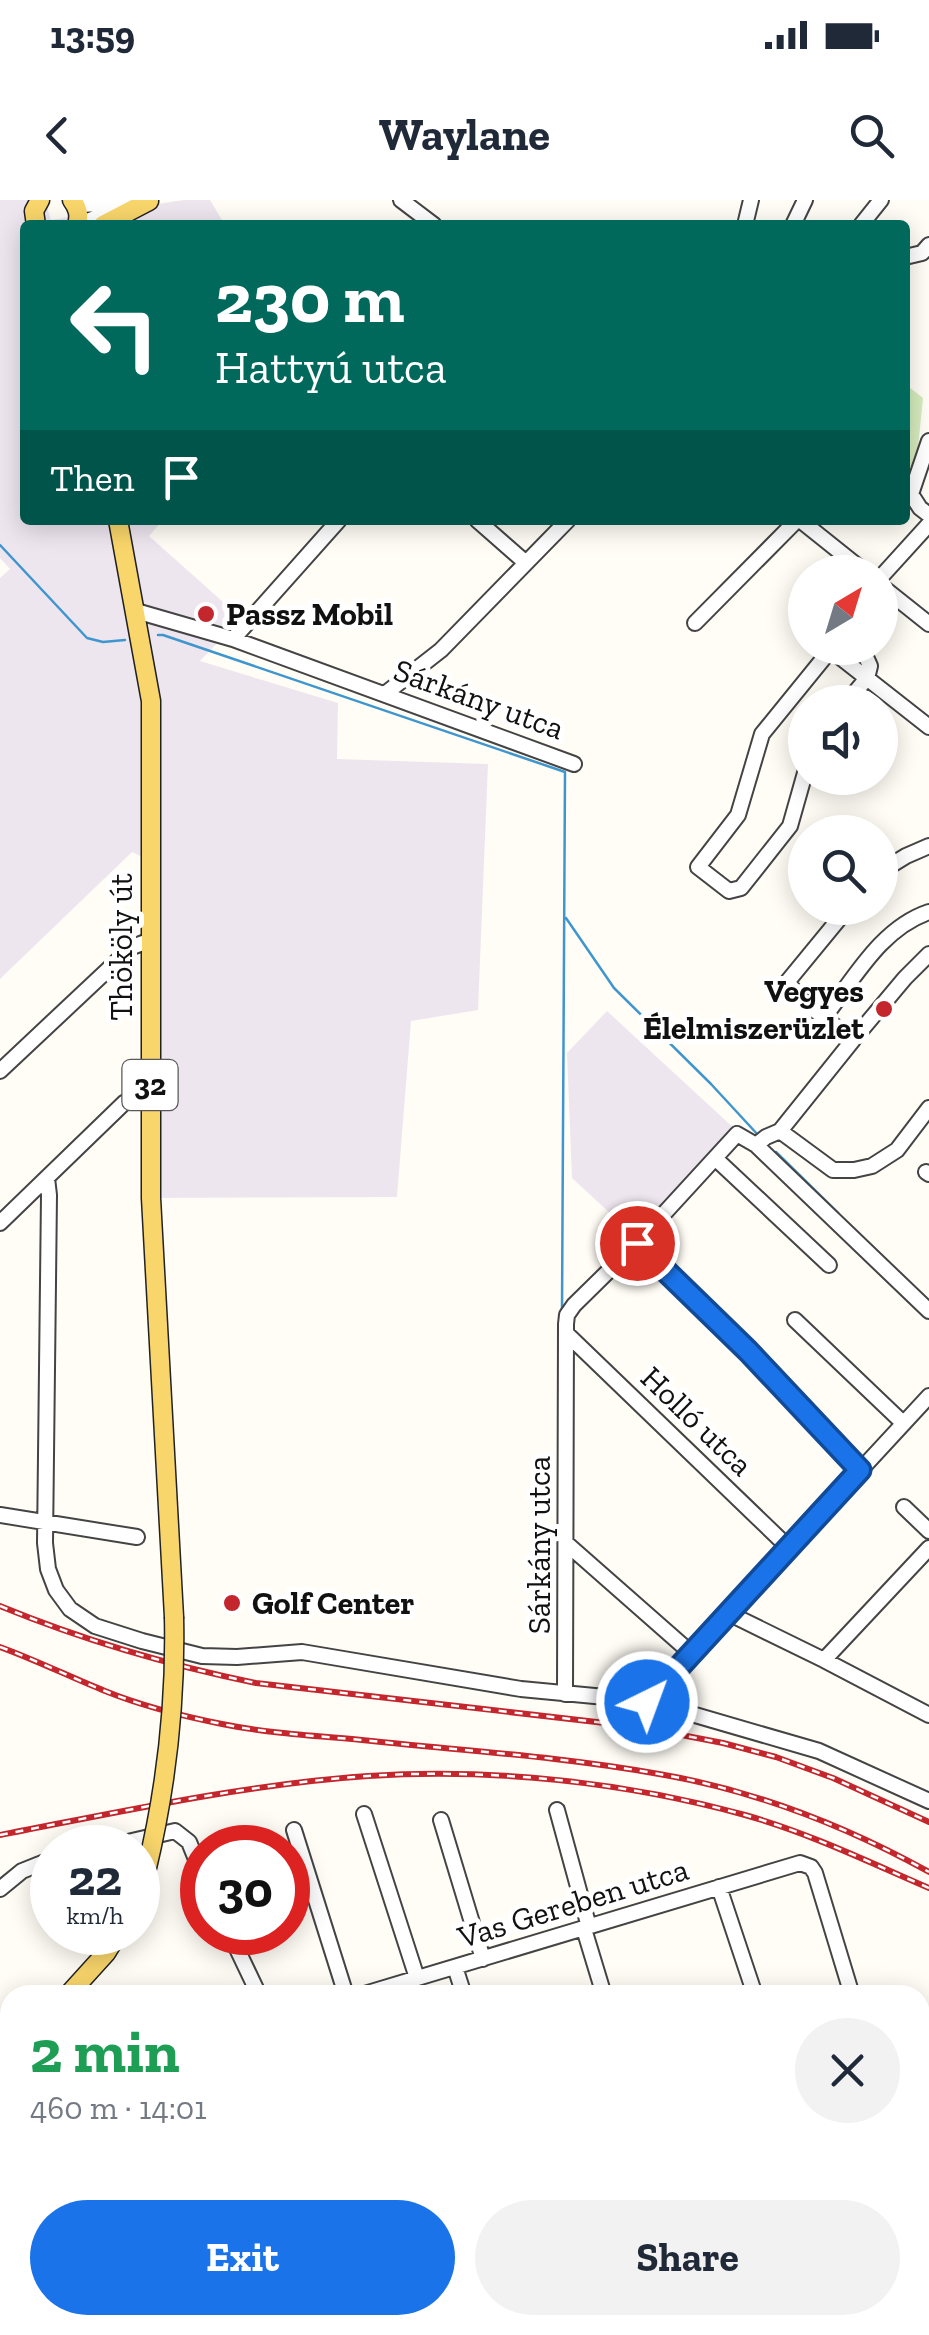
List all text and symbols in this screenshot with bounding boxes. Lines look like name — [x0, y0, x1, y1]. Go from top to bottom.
text: 13:59 — [50, 12, 135, 58]
icon: back — [30, 108, 85, 163]
text: Waylane — [379, 108, 550, 162]
icon: search — [844, 108, 899, 163]
text: 230 m — [215, 256, 405, 340]
icon: left — [50, 260, 180, 390]
text: Hattyú utca — [215, 341, 447, 395]
icon: arrive — [154, 450, 209, 505]
text: Then — [50, 455, 134, 501]
north arrow — [788, 555, 898, 665]
map controls — [788, 555, 898, 925]
place label: Passz Mobil — [226, 595, 393, 633]
marker: Passz Mobil — [195, 603, 217, 625]
street label: Sárkány utca — [389, 651, 569, 747]
button: sound — [788, 685, 898, 795]
button: search — [788, 815, 898, 925]
street label: Thököly út — [102, 873, 140, 1021]
place label: Vegyes Élelmiszerüzlet — [643, 972, 864, 1047]
marker: Vegyes Élelmiszerüzlet — [873, 998, 895, 1020]
road number: 32 — [122, 1060, 178, 1110]
pin — [595, 1201, 680, 1286]
icon: arrive — [610, 1216, 665, 1271]
street label: Holló utca — [633, 1358, 761, 1484]
street label: Sárkány utca — [520, 1456, 558, 1634]
place label: Golf Center — [252, 1584, 414, 1622]
marker: Golf Center — [221, 1592, 243, 1614]
position arrow — [595, 1650, 699, 1754]
speed limit sign: 30 — [180, 1825, 310, 1955]
text: 22 — [68, 1848, 122, 1908]
street label: Vas Gereben utca — [452, 1850, 693, 1956]
text: km/h — [66, 1900, 124, 1930]
text: 2 min — [30, 2015, 180, 2087]
button: close — [795, 2018, 900, 2123]
text: 460 m · 14:01 — [30, 2089, 207, 2127]
button: Exit — [30, 2200, 455, 2315]
button: Share — [475, 2200, 900, 2315]

